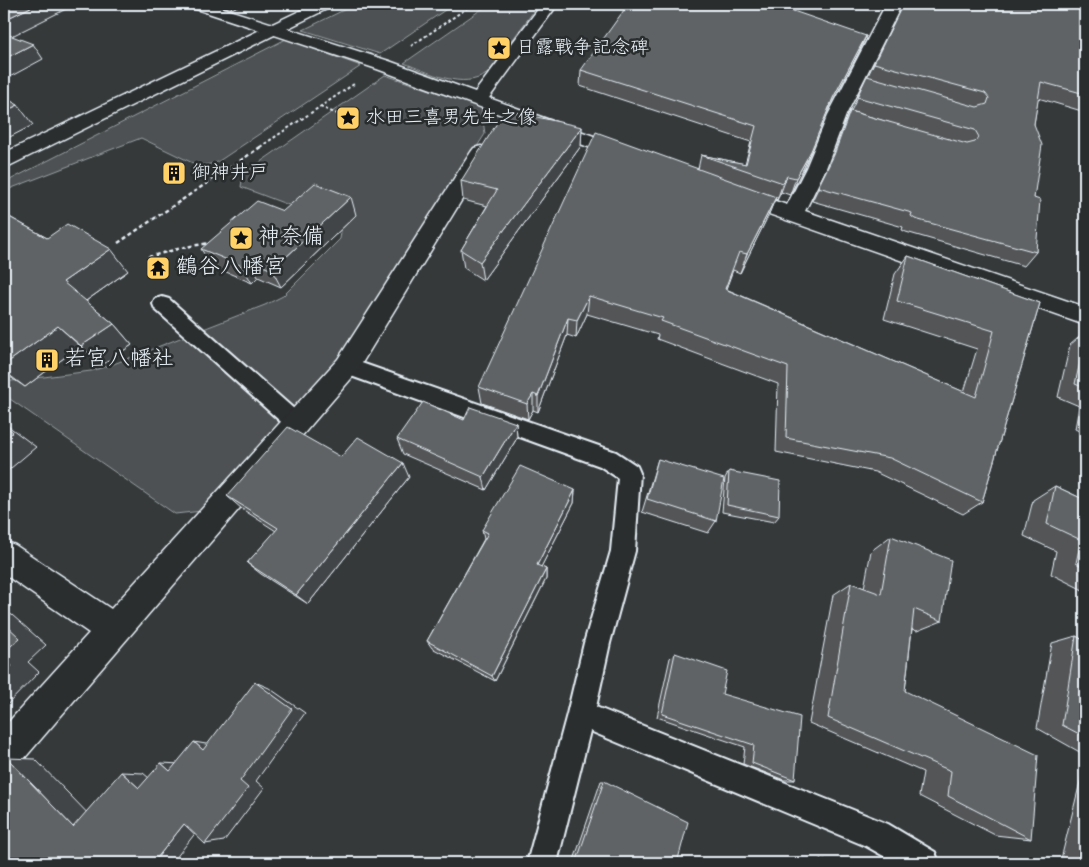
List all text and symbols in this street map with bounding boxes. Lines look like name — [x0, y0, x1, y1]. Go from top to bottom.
place icon: 日露戰争記念碑 — [486, 35, 512, 61]
place label: 日露戰争記念碑 — [516, 35, 649, 62]
place icon: 水田三喜男先生之像 — [335, 105, 361, 131]
place label: 水田三喜男先生之像 — [366, 105, 537, 132]
building icon: 御神井戸 — [161, 160, 187, 186]
place label: 御神井戸 — [192, 160, 268, 187]
place label: 神奈備 — [258, 222, 324, 254]
place icon: 神奈備 — [228, 225, 254, 251]
place label: 鶴谷八幡宮 — [176, 252, 286, 284]
temple icon: 鶴谷八幡宮 — [145, 255, 171, 281]
place label: 若宮八幡社 — [64, 344, 174, 376]
building icon: 若宮八幡社 — [34, 347, 60, 373]

